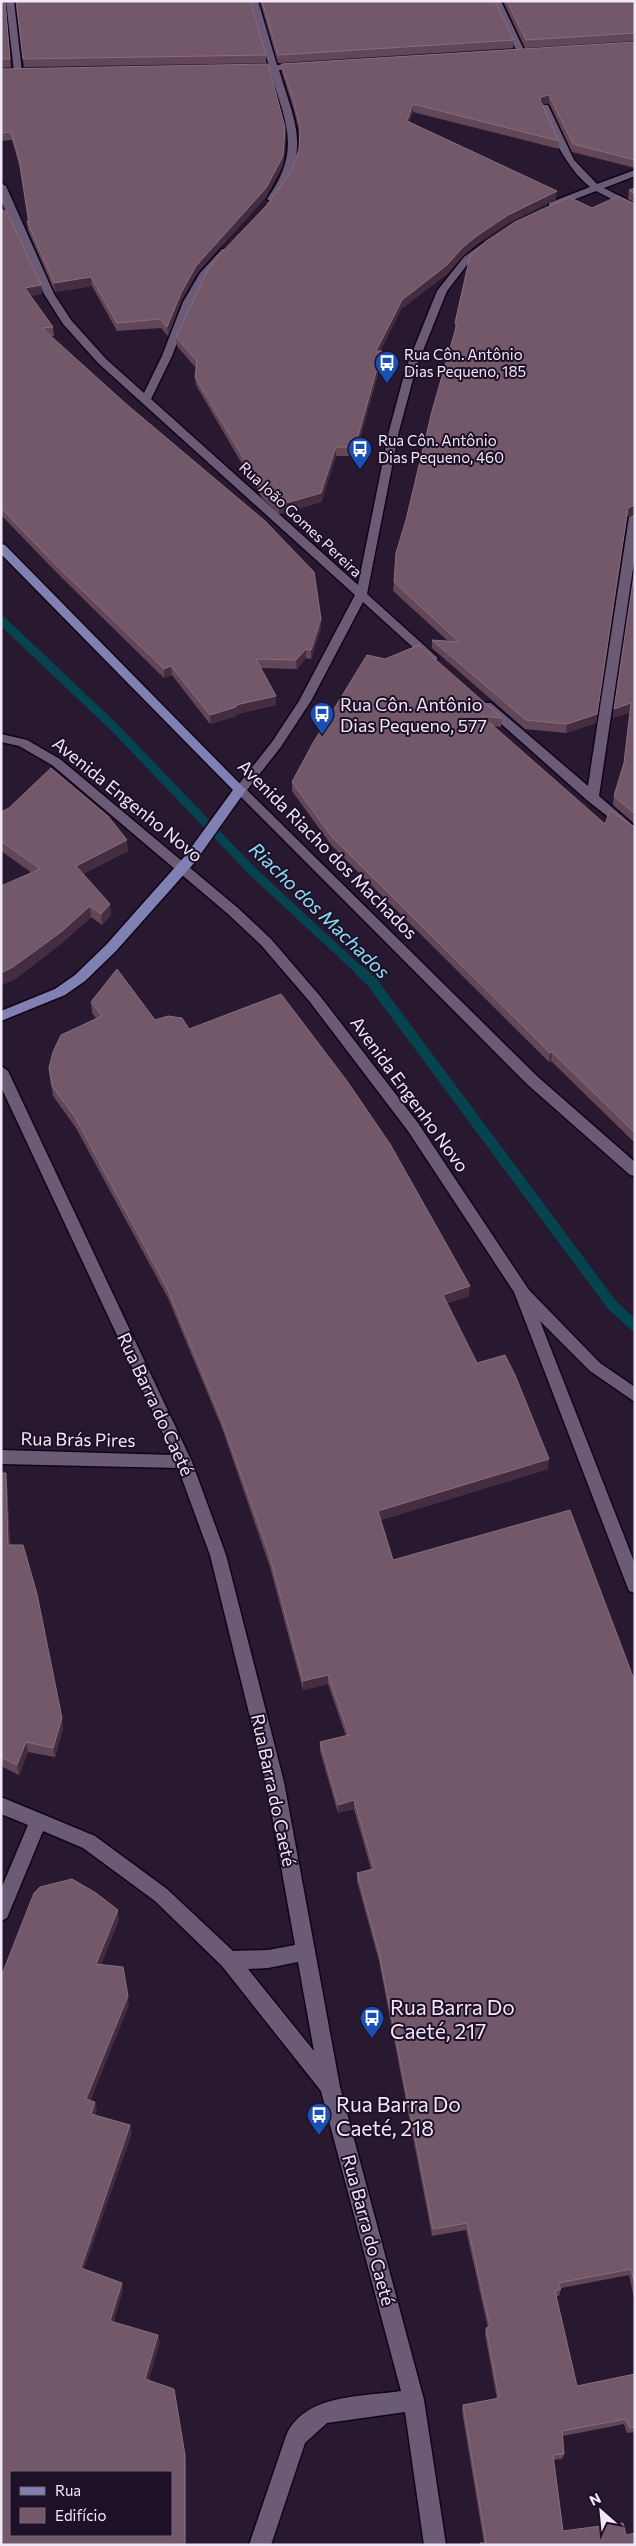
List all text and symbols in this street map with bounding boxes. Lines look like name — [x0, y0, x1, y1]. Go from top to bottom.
place label: Rua Côn. Antônio Dias Pequeno, 185 — [404, 345, 526, 380]
bus stop icon: Rua Côn. Antônio Dias Pequeno, 185 — [374, 350, 400, 384]
place label: Rua Côn. Antônio Dias Pequeno, 460 — [378, 431, 504, 466]
bus stop icon: Rua Côn. Antônio Dias Pequeno, 460 — [347, 436, 373, 470]
street label: Rua João Gomes Pereira — [236, 458, 366, 580]
place label: Rua Côn. Antônio Dias Pequeno, 577 — [340, 693, 487, 736]
bus stop icon: Rua Côn. Antônio Dias Pequeno, 577 — [309, 701, 335, 735]
street label: Avenida Engenho Novo — [48, 732, 208, 866]
street label: Avenida Riacho dos Machados — [234, 755, 422, 943]
water label: Riacho dos Machados — [245, 837, 395, 983]
street label: Avenida Engenho Novo — [346, 1012, 474, 1176]
street label: Rua Barra do Caeté — [113, 1329, 199, 1479]
street label: Rua Brás Pires — [20, 1427, 136, 1451]
street label: Rua Barra do Caeté — [247, 1712, 301, 1868]
place label: Rua Barra Do Caeté, 217 — [390, 1994, 515, 2043]
bus stop icon: Rua Barra Do Caeté, 217 — [359, 2005, 385, 2039]
place label: Rua Barra Do Caeté, 218 — [336, 2091, 461, 2140]
bus stop icon: Rua Barra Do Caeté, 218 — [306, 2102, 332, 2136]
street label: Rua Barra do Caeté — [338, 2152, 400, 2308]
legend — [10, 2471, 172, 2536]
text: Rua — [55, 2481, 81, 2499]
north arrow — [576, 2486, 626, 2536]
text: N — [586, 2489, 603, 2509]
text: Edifício — [55, 2506, 106, 2524]

